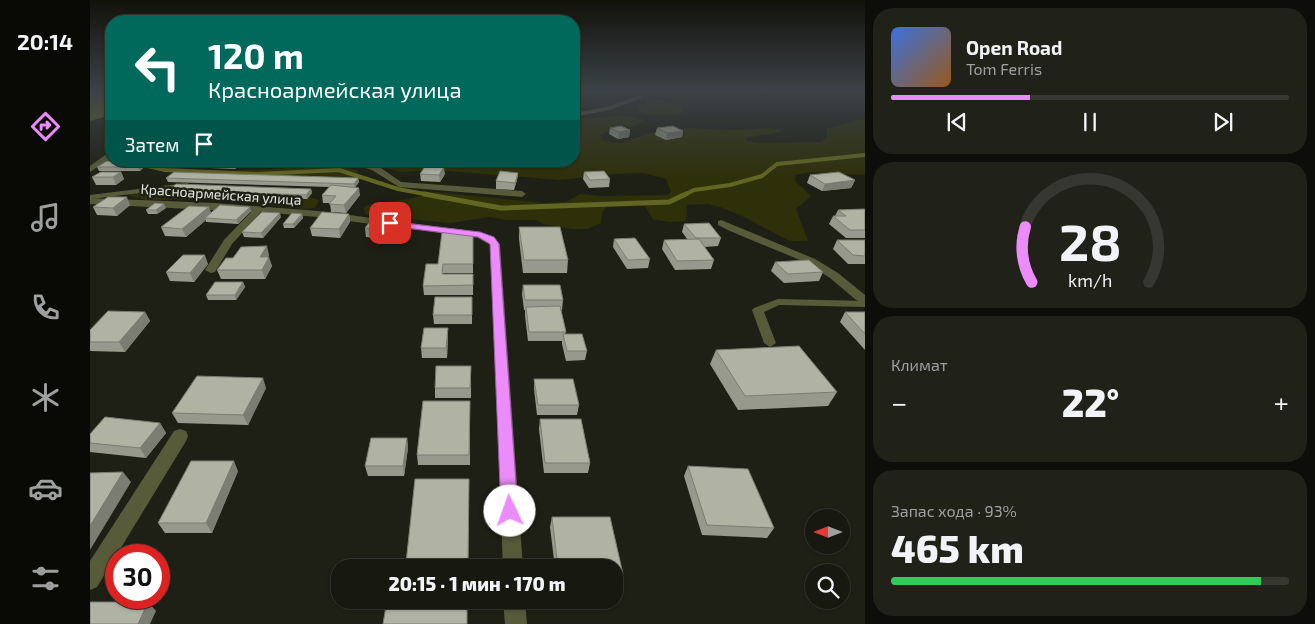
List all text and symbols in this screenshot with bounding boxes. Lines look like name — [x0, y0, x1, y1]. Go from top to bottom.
text: 20:14 — [17, 28, 73, 54]
text: 120 m — [208, 34, 304, 76]
icon: left — [125, 35, 190, 100]
text: Open Road — [966, 36, 1062, 59]
text: Tom Ferris — [966, 59, 1042, 78]
text: Красноармейская улица — [208, 76, 462, 102]
icon: previous — [943, 108, 971, 136]
icon: pause — [1076, 108, 1104, 136]
icon: next — [1209, 108, 1237, 136]
icon: directions — [28, 109, 63, 144]
icon: arrive — [190, 130, 218, 158]
text: Затем — [125, 133, 180, 156]
street label: Красноармейская улица — [140, 180, 302, 208]
icon: music — [28, 200, 63, 235]
pin — [369, 202, 411, 244]
icon: arrive — [376, 209, 404, 237]
text: 28 — [1059, 209, 1121, 271]
text: km/h — [1068, 269, 1112, 291]
icon: phone — [28, 290, 63, 325]
text: Климат — [891, 355, 948, 374]
text: 22° — [1062, 379, 1119, 425]
icon: climate — [28, 380, 63, 415]
text: − — [891, 385, 907, 419]
text: + — [1274, 385, 1289, 419]
icon: car — [28, 471, 63, 506]
position arrow — [483, 484, 535, 536]
text: Запас хода · 93% — [891, 501, 1017, 520]
north arrow — [805, 509, 850, 554]
map controls — [805, 509, 850, 609]
text: 465 km — [891, 525, 1024, 571]
speed limit sign: 30 — [105, 544, 170, 609]
icon: filters — [28, 561, 63, 596]
button: search — [805, 564, 850, 609]
text: 20:15 · 1 мин · 170 m — [388, 572, 566, 595]

